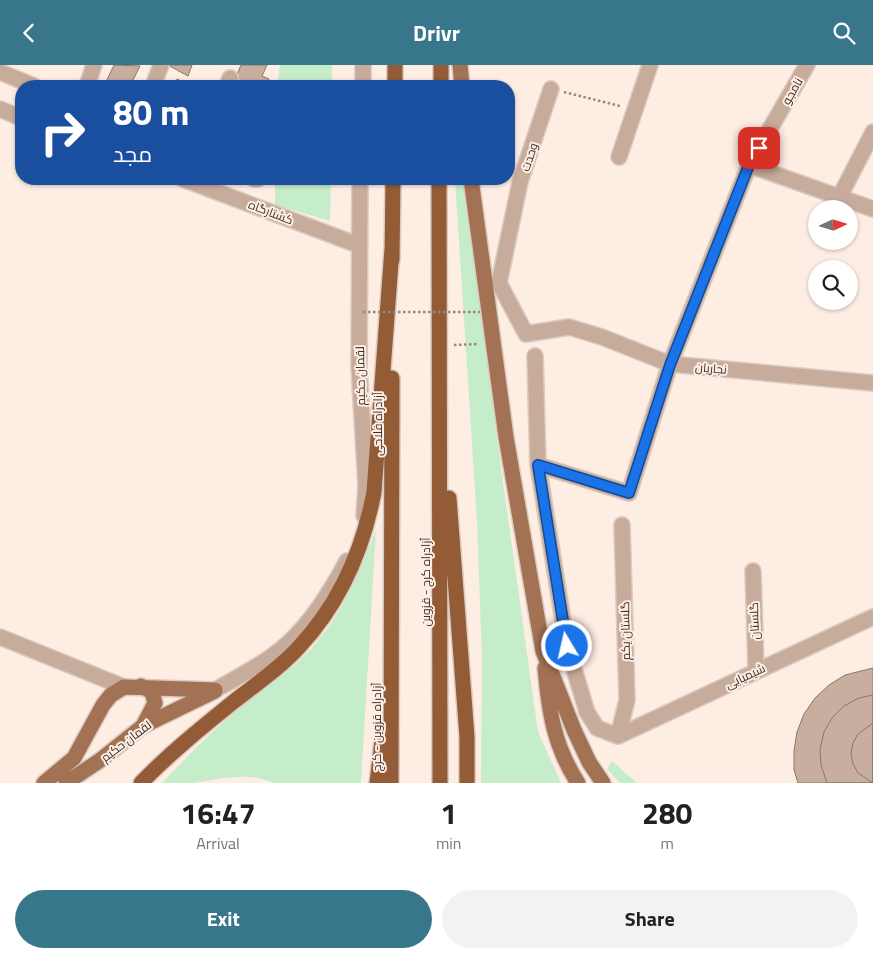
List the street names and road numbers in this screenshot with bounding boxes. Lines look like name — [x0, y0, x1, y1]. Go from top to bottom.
street label: نامجو — [777, 74, 807, 108]
street label: وحدت — [515, 140, 543, 174]
street label: کشتارگاه — [246, 195, 296, 229]
street label: لقمان حکیم — [350, 346, 370, 406]
street label: نجاریان — [694, 357, 728, 379]
street label: آزادراه فلاحی — [368, 391, 387, 456]
street label: آزادراه کرج - قزوین — [416, 537, 435, 627]
street label: گلستان یکم — [615, 601, 635, 661]
street label: گلستان — [744, 602, 764, 640]
street label: شیمیایی — [722, 658, 768, 694]
street label: آزادراه قزوین - کرج — [367, 682, 386, 772]
street label: لقمان حکیم — [97, 716, 155, 766]

